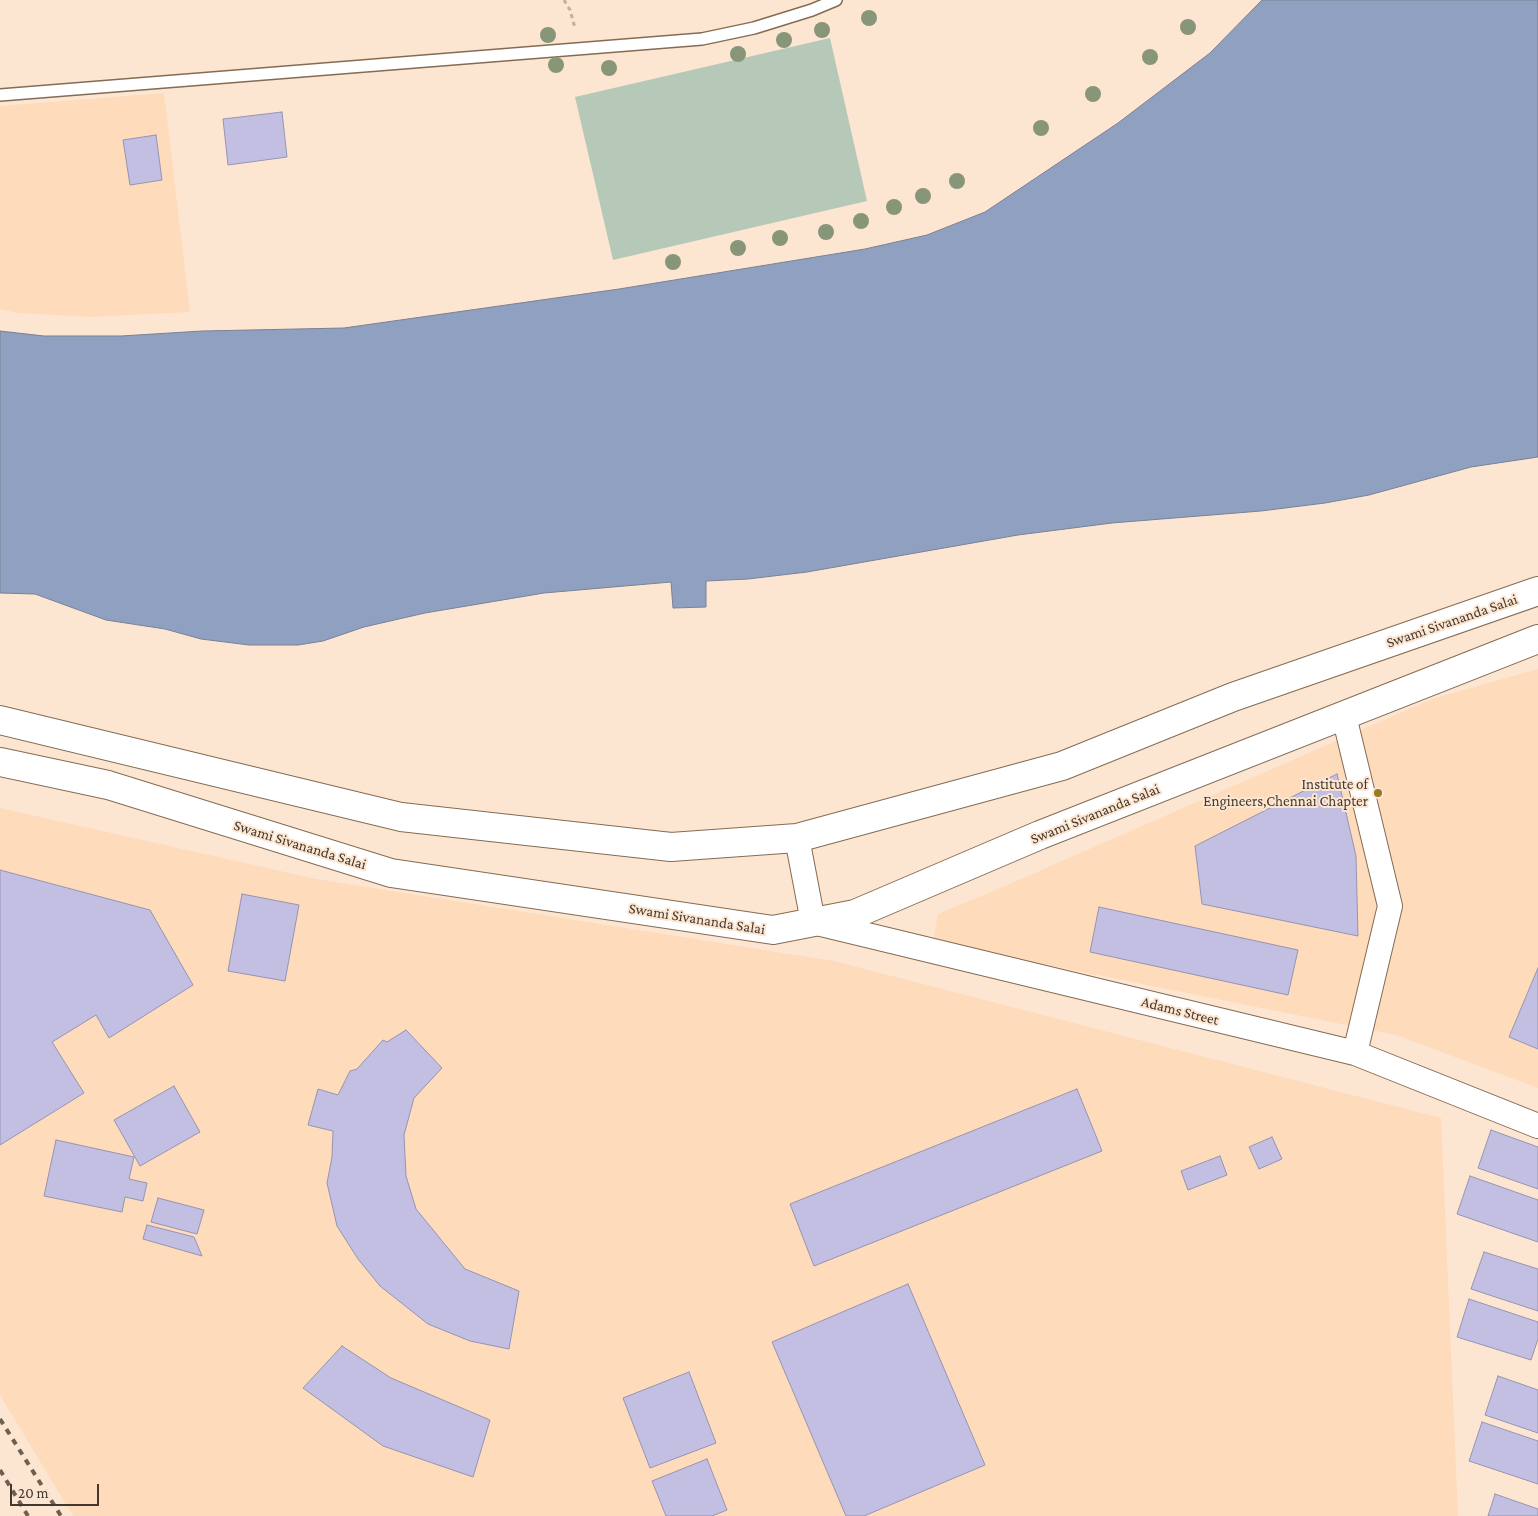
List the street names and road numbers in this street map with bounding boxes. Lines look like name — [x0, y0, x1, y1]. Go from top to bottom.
street label: Swami Sivananda Salai — [1384, 590, 1520, 652]
street label: Swami Sivananda Salai — [1028, 780, 1162, 848]
street label: Swami Sivananda Salai — [232, 816, 368, 874]
street label: Swami Sivananda Salai — [628, 899, 766, 939]
street label: Adams Street — [1139, 993, 1221, 1029]

